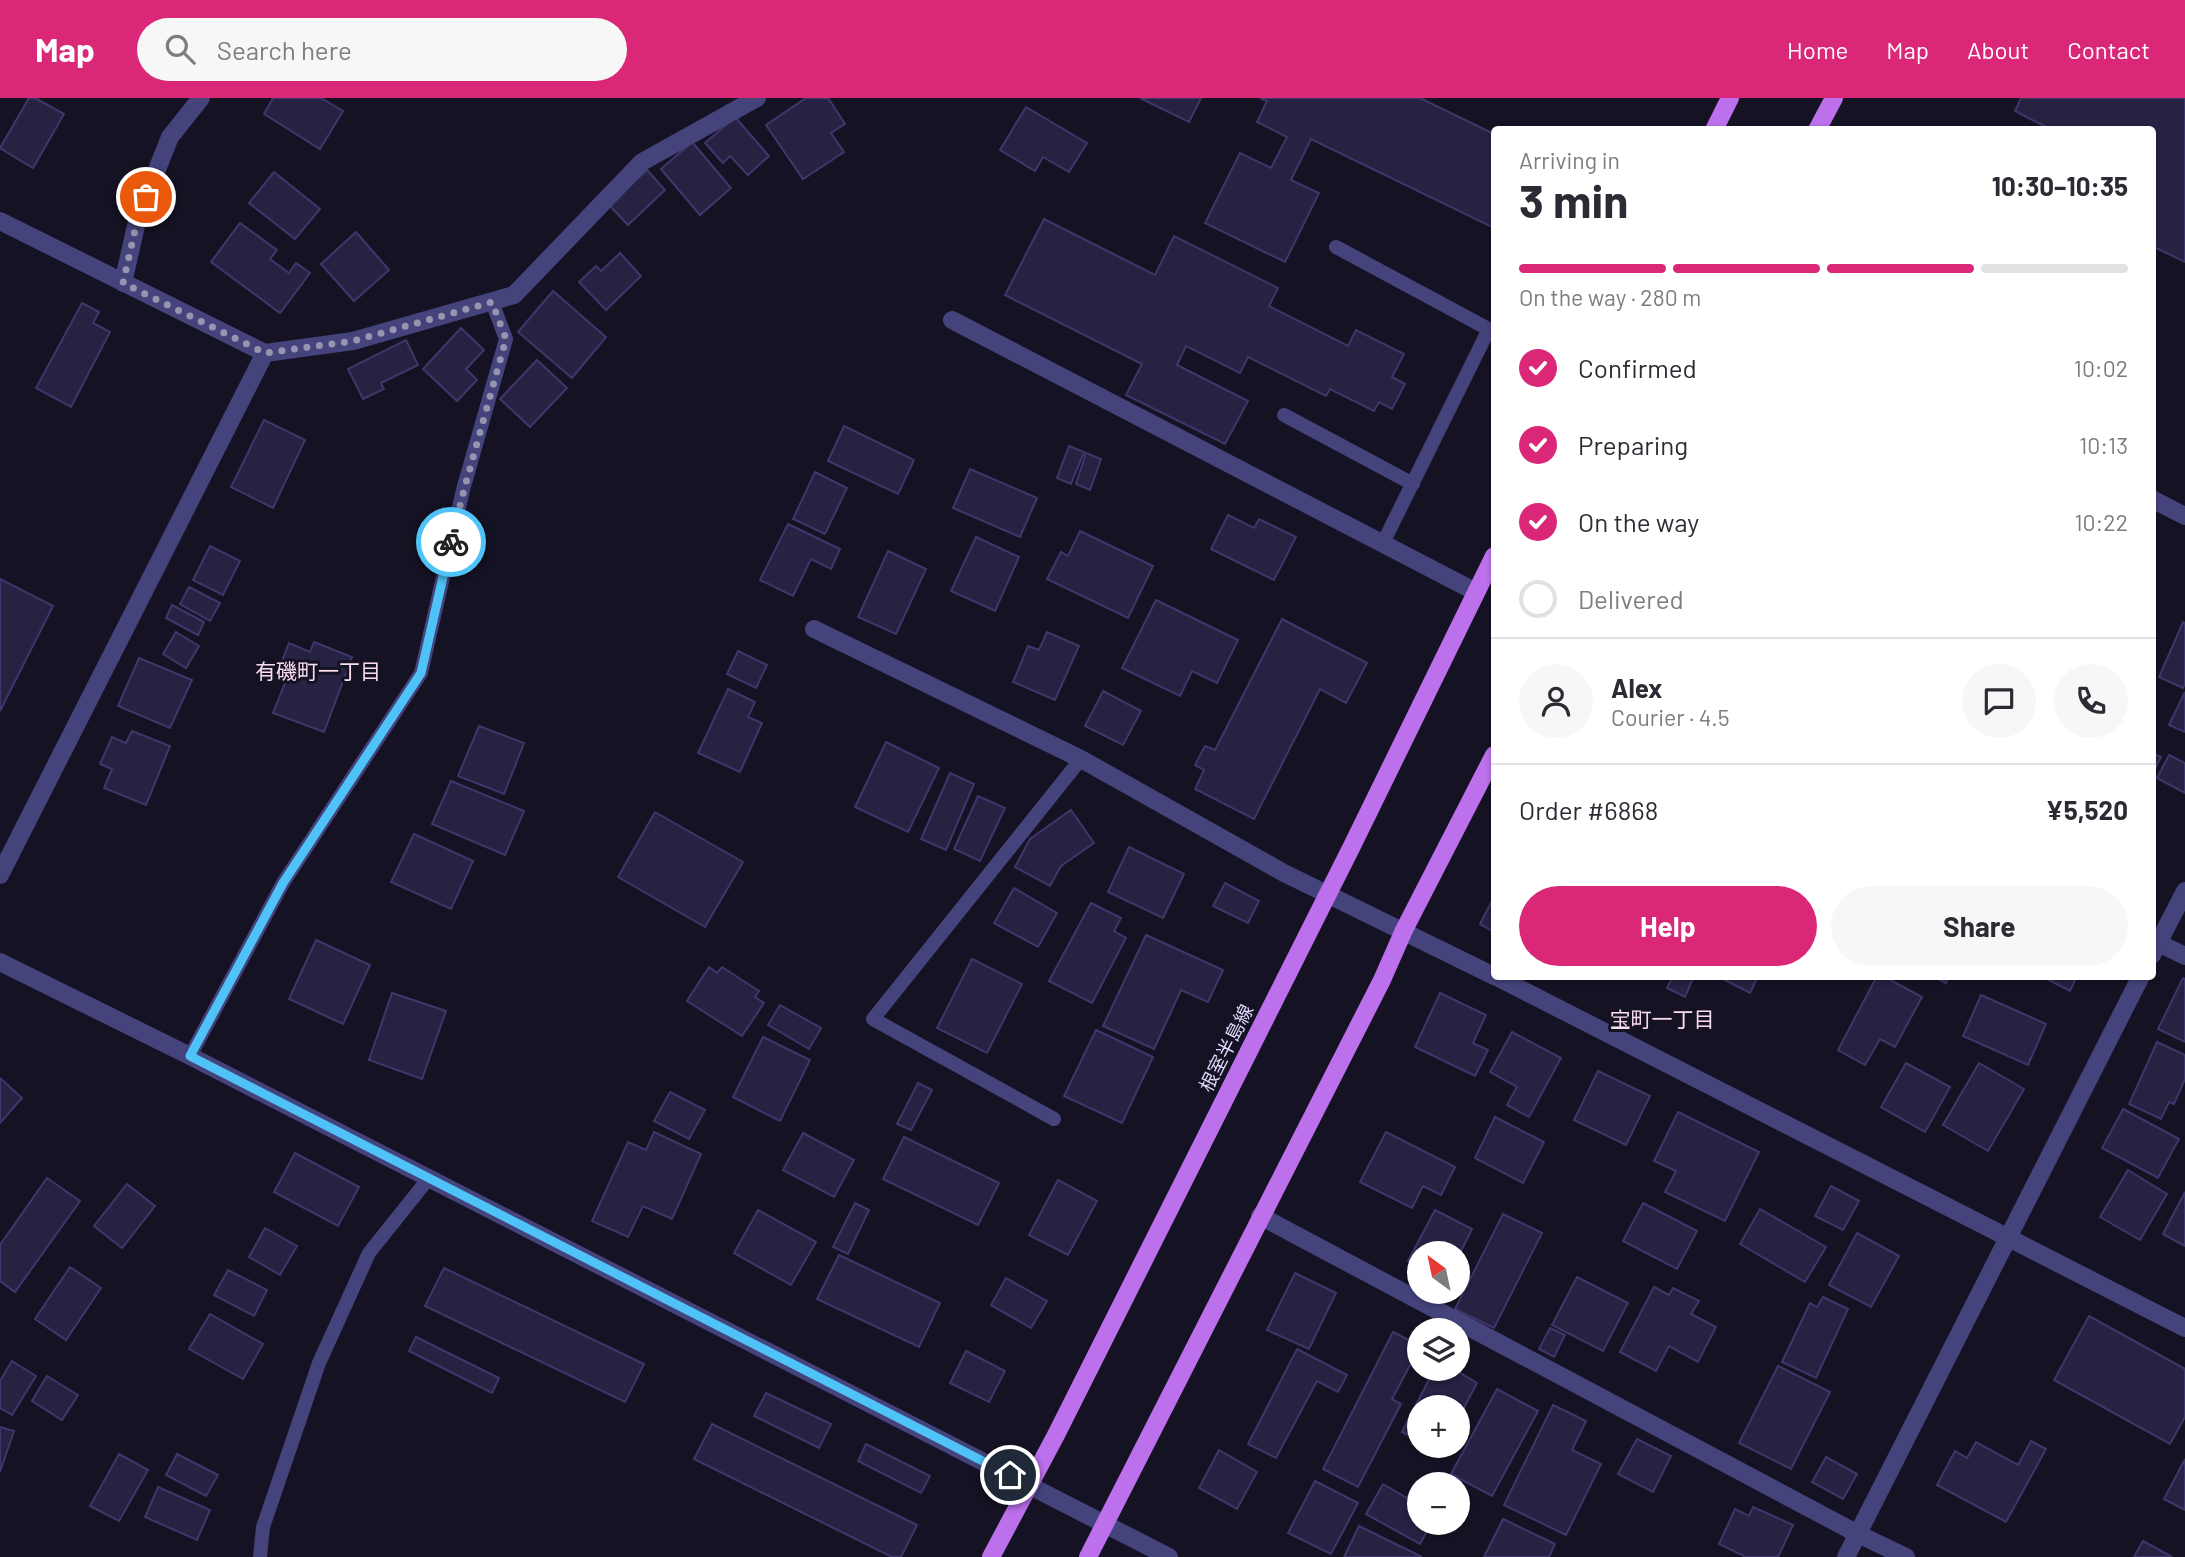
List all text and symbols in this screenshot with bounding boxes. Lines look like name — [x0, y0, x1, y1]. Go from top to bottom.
search box — [137, 18, 627, 81]
text: Map — [35, 29, 95, 69]
icon: search — [161, 30, 199, 68]
text: Search here — [217, 34, 352, 65]
text: Home — [1787, 35, 1848, 64]
text: Map — [1886, 35, 1929, 64]
text: About — [1967, 35, 2029, 64]
text: Contact — [2067, 35, 2150, 64]
text: Arriving in — [1519, 146, 1620, 174]
pin — [116, 167, 176, 227]
text: 10:30–10:35 — [1992, 170, 2128, 201]
text: 3 min — [1519, 172, 1628, 227]
icon: bag — [127, 178, 165, 216]
text: On the way · 280 m — [1519, 283, 1701, 311]
icon: check — [1519, 349, 1557, 387]
text: Confirmed — [1578, 352, 1697, 383]
text: 10:02 — [2074, 354, 2128, 382]
icon: check — [1519, 426, 1557, 464]
text: Preparing — [1578, 429, 1688, 460]
text: 10:13 — [2079, 431, 2128, 459]
icon: check — [1519, 503, 1557, 541]
text: On the way — [1578, 506, 1699, 537]
courier — [416, 507, 486, 577]
text: 10:22 — [2075, 508, 2128, 536]
icon: bike — [432, 523, 470, 561]
text: Delivered — [1578, 583, 1684, 614]
district label: 有磯町一丁目 — [255, 658, 381, 683]
button: person — [1519, 664, 1593, 738]
button: chat — [1962, 664, 2036, 738]
button: phone — [2054, 664, 2128, 738]
text: Alex — [1611, 672, 1662, 703]
text: Courier · 4.5 — [1611, 703, 1730, 731]
text: Order #6868 — [1519, 794, 1658, 825]
text: ¥5,520 — [2046, 794, 2128, 825]
button: Help — [1519, 886, 1817, 966]
button: Share — [1831, 886, 2128, 966]
street label: 根室半島線 — [1194, 1000, 1257, 1095]
district label: 宝町一丁目 — [1610, 1006, 1715, 1031]
north arrow — [1407, 1241, 1470, 1304]
map controls — [1407, 1241, 1470, 1535]
button: layers — [1407, 1318, 1470, 1381]
button: + — [1407, 1395, 1470, 1458]
pin — [980, 1445, 1040, 1505]
icon: home — [991, 1456, 1029, 1494]
button: − — [1407, 1472, 1470, 1535]

